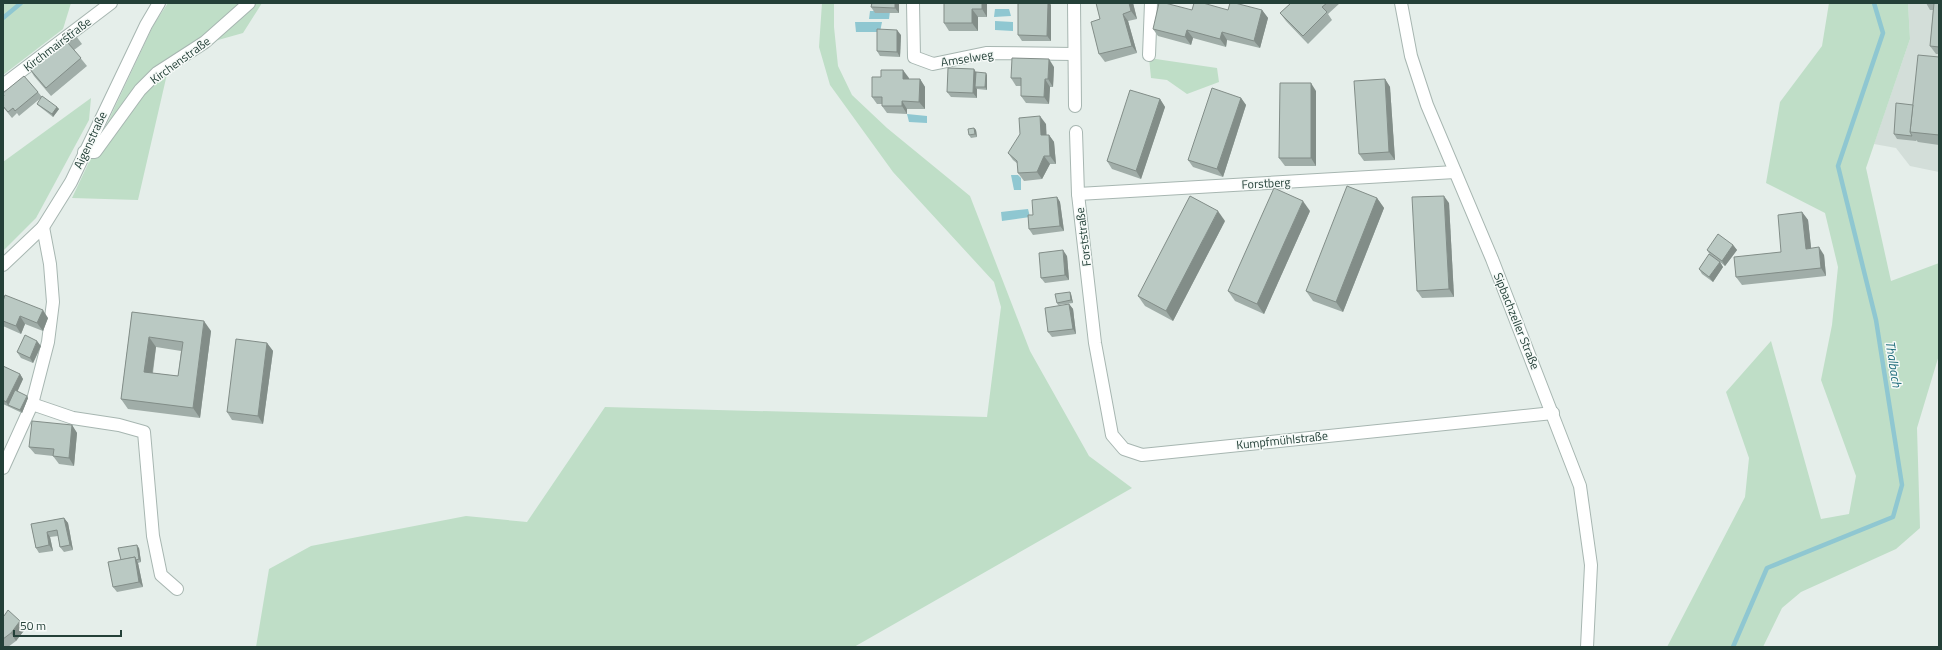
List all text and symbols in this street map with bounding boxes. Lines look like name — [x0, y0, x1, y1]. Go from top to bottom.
street label: Kirchmairstraße — [19, 12, 95, 76]
street label: Kirchenstraße — [146, 32, 214, 88]
street label: Amselweg — [939, 44, 995, 72]
street label: Aigenstraße — [68, 108, 112, 172]
street label: Forstberg — [1241, 172, 1291, 194]
street label: Forststraße — [1070, 206, 1096, 268]
street label: Sipbachzeller Straße — [1489, 270, 1545, 372]
water label: Thalbach — [1880, 339, 1908, 389]
street label: Kumpfmühlstraße — [1235, 426, 1329, 454]
scale bar — [14, 612, 121, 638]
text: 50 m — [20, 616, 46, 635]

